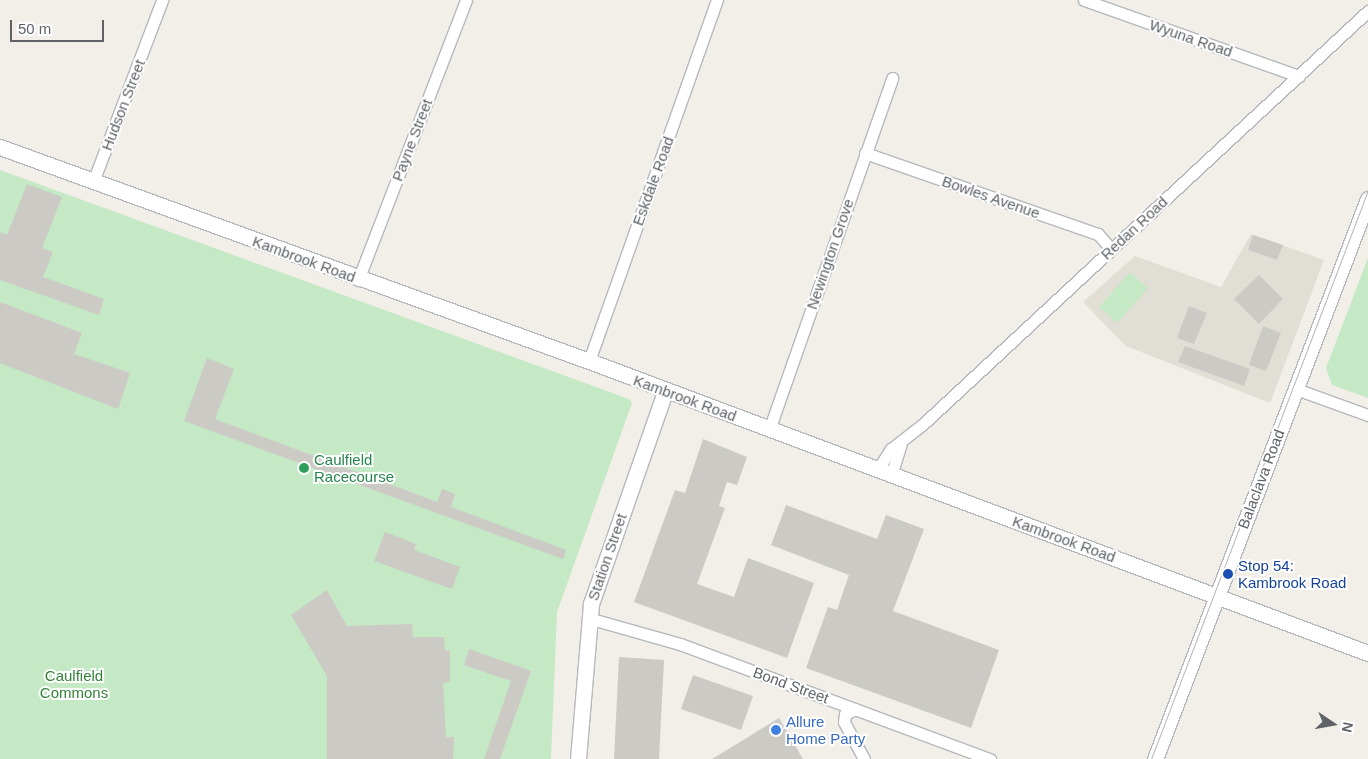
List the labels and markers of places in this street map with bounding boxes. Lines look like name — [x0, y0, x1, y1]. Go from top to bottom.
place label: Caulfield Racecourse — [314, 450, 394, 485]
marker: Caulfield Racecourse — [298, 462, 310, 474]
place label: Stop 54: Kambrook Road — [1238, 556, 1346, 591]
marker: Stop 54: Kambrook Road — [1222, 568, 1234, 580]
place label: Allure Home Party — [786, 712, 865, 747]
marker: Allure Home Party — [770, 724, 782, 736]

